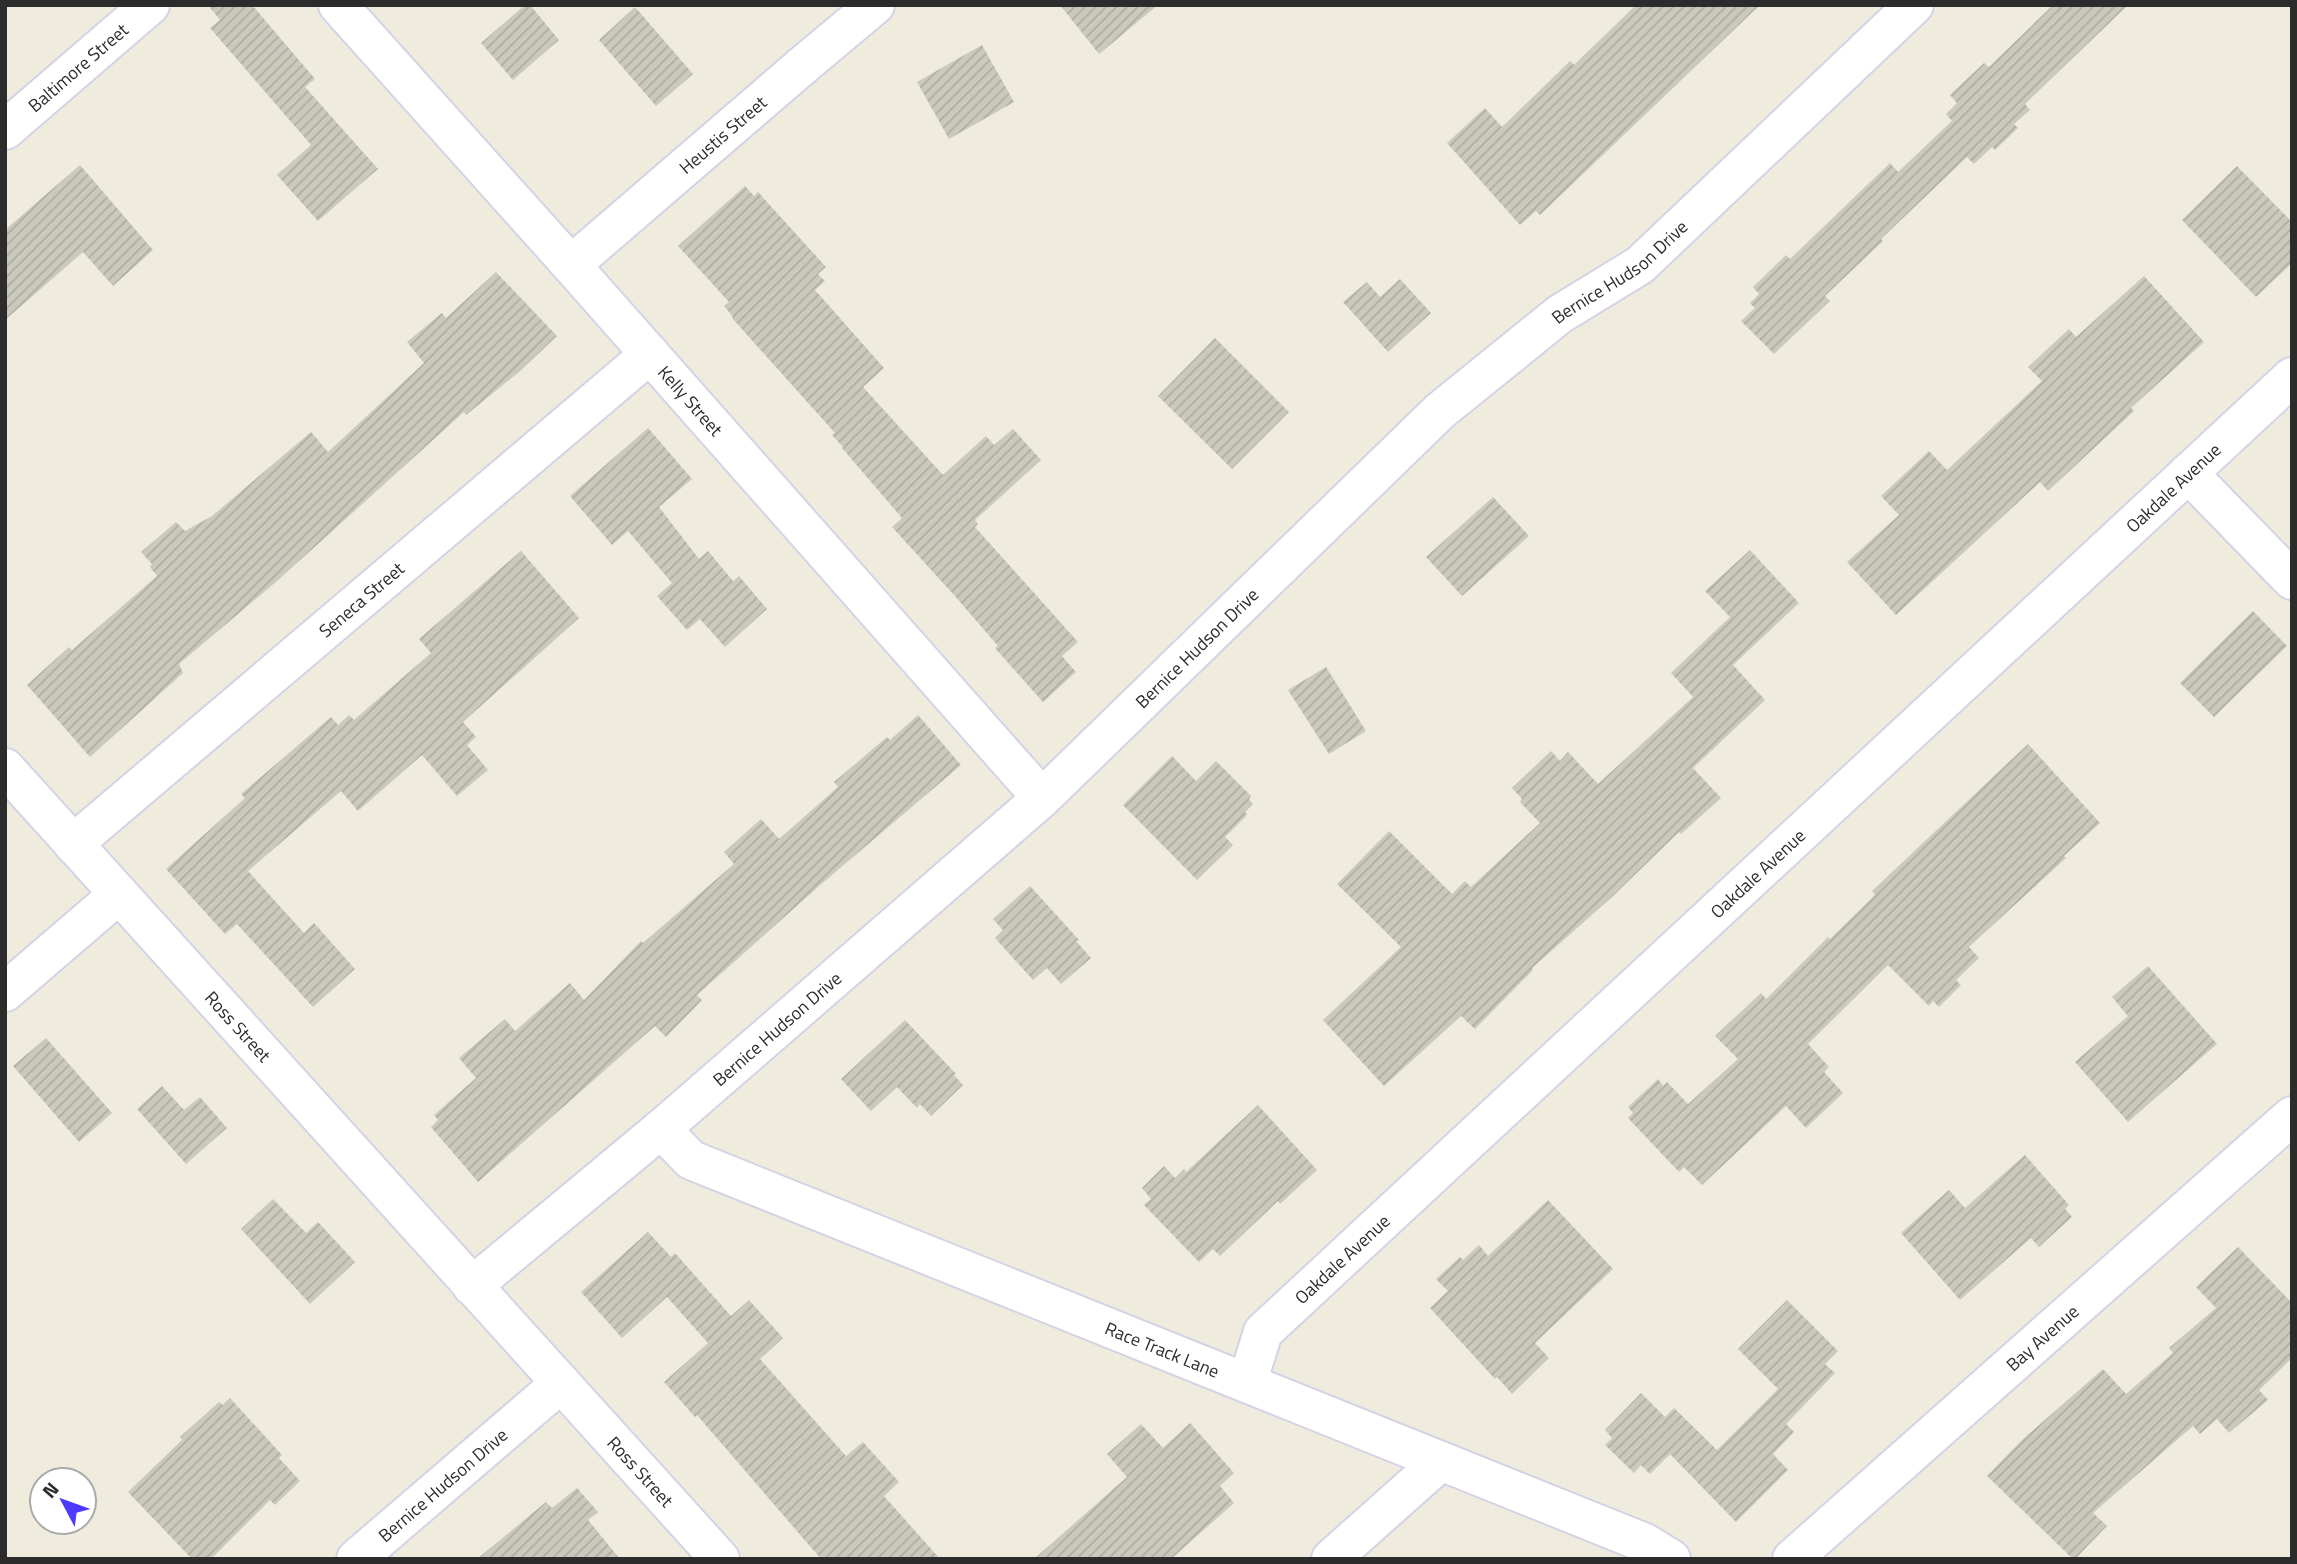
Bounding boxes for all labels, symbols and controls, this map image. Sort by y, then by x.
street label: Baltimore Street [22,16,134,118]
street label: Heustis Street [673,88,773,180]
street label: Bernice Hudson Drive [1545,213,1693,330]
street label: Kelly Street [652,359,730,442]
street label: Oakdale Avenue [2119,436,2227,539]
street label: Seneca Street [312,555,410,644]
street label: Bernice Hudson Drive [1129,581,1264,714]
street label: Oakdale Avenue [1704,822,1811,924]
street label: Bernice Hudson Drive [706,965,847,1092]
street label: Ross Street [199,985,278,1068]
street label: Oakdale Avenue [1288,1208,1396,1310]
street label: Bay Avenue [2000,1298,2084,1377]
street label: Race Track Lane [1101,1314,1223,1384]
street label: Bernice Hudson Drive [372,1421,513,1548]
street label: Ross Street [601,1430,681,1513]
north arrow [28,1466,98,1536]
text: N [35,1475,65,1504]

